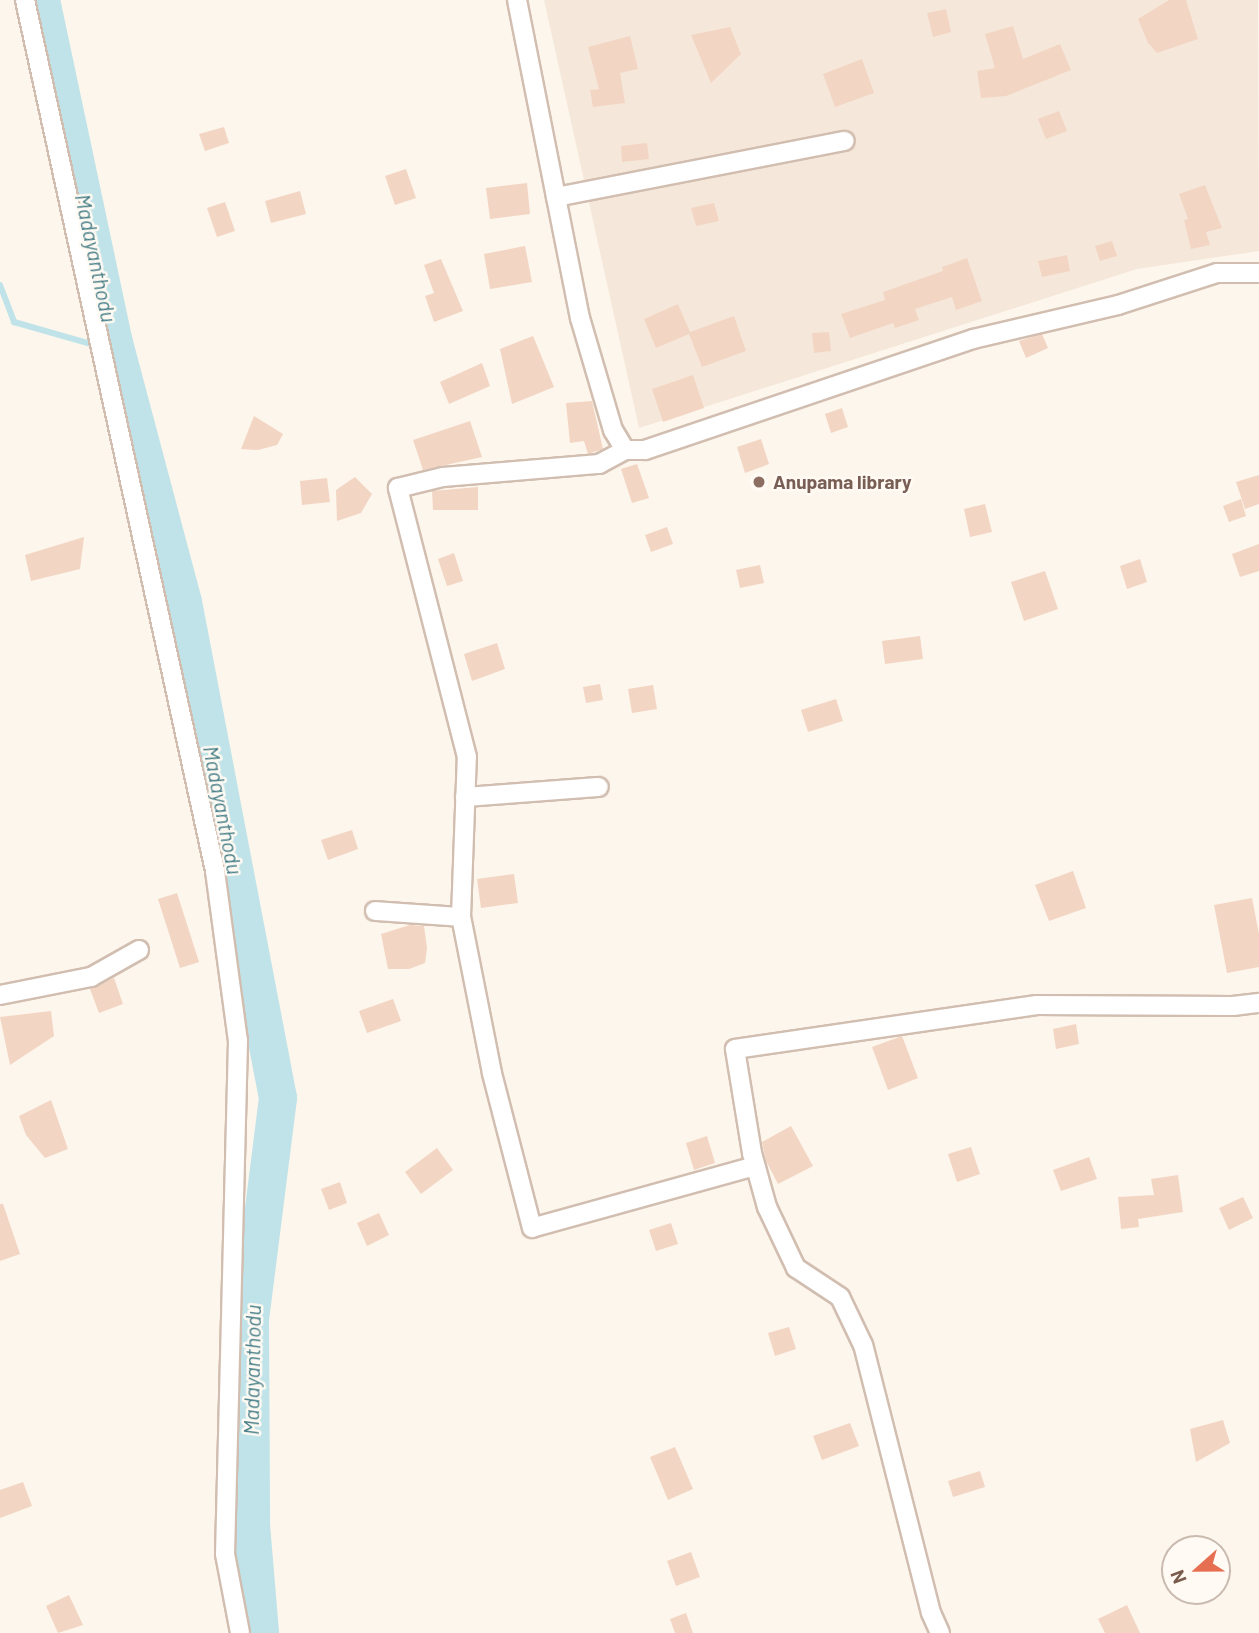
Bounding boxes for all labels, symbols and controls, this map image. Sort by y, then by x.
water label: Madayanthodu [70,192,122,324]
place label: Anupama library [773,471,912,493]
marker: Anupama library [751,474,767,490]
water label: Madayanthodu [198,744,248,876]
water label: Madayanthodu [238,1305,266,1435]
north arrow [1161,1535,1231,1605]
text: N [1165,1567,1191,1587]

